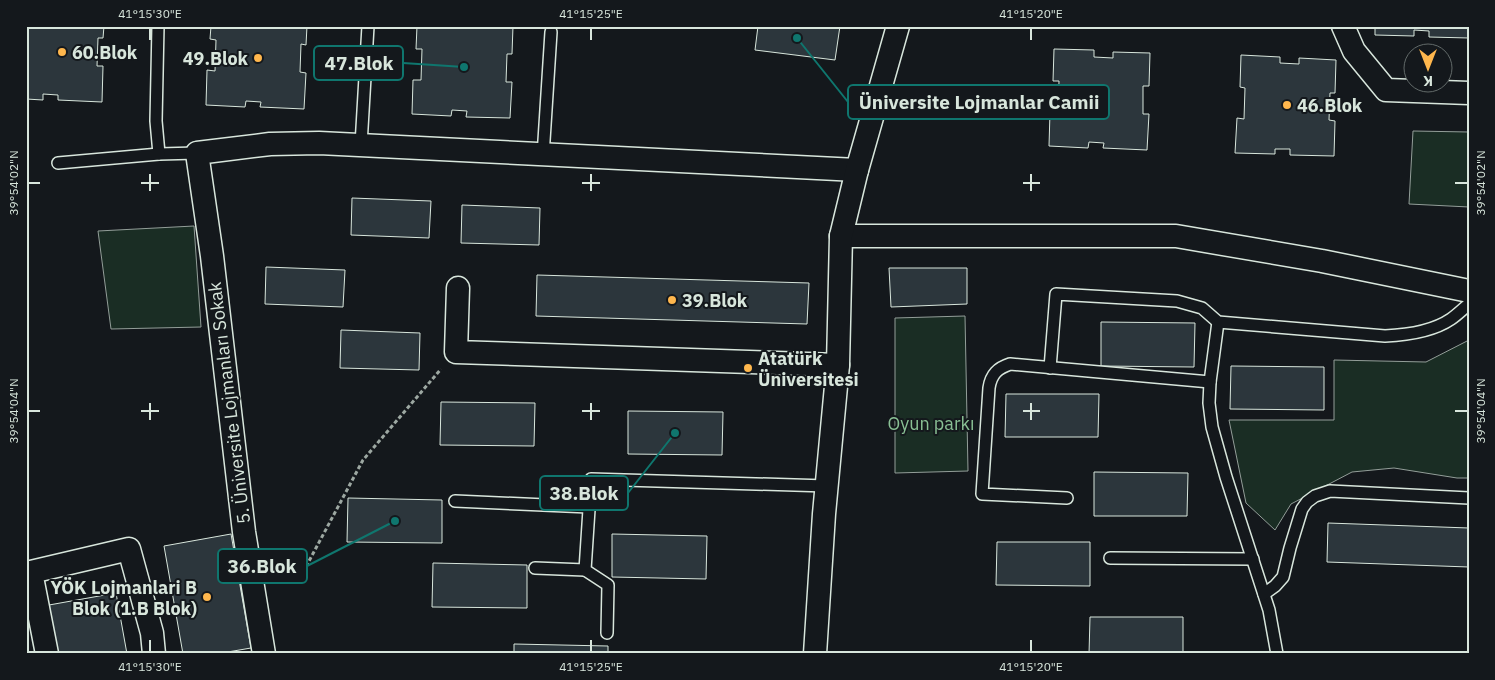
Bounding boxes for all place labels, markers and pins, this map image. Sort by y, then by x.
place label: 60.Blok [72,41,138,64]
marker: 60.Blok [56,46,68,58]
callout: 47.Blok [314,46,403,80]
place label: 49.Blok [183,47,249,70]
marker: 49.Blok [252,52,264,64]
callout: Üniversite Lojmanlar Camii [848,85,1109,119]
place label: 46.Blok [1297,94,1363,117]
marker: 46.Blok [1281,99,1293,111]
place label: 39.Blok [682,289,748,312]
marker: 39.Blok [666,294,678,306]
place label: Atatürk Üniversitesi [758,347,859,391]
marker: Atatürk Üniversitesi [742,362,754,374]
callout: 38.Blok [540,476,628,510]
callout: 36.Blok [218,549,307,583]
place label: YÖK Lojmanlari B Blok (1.B Blok) [50,576,197,620]
marker: YÖK Lojmanlari B Blok (1.B Blok) [201,591,213,603]

